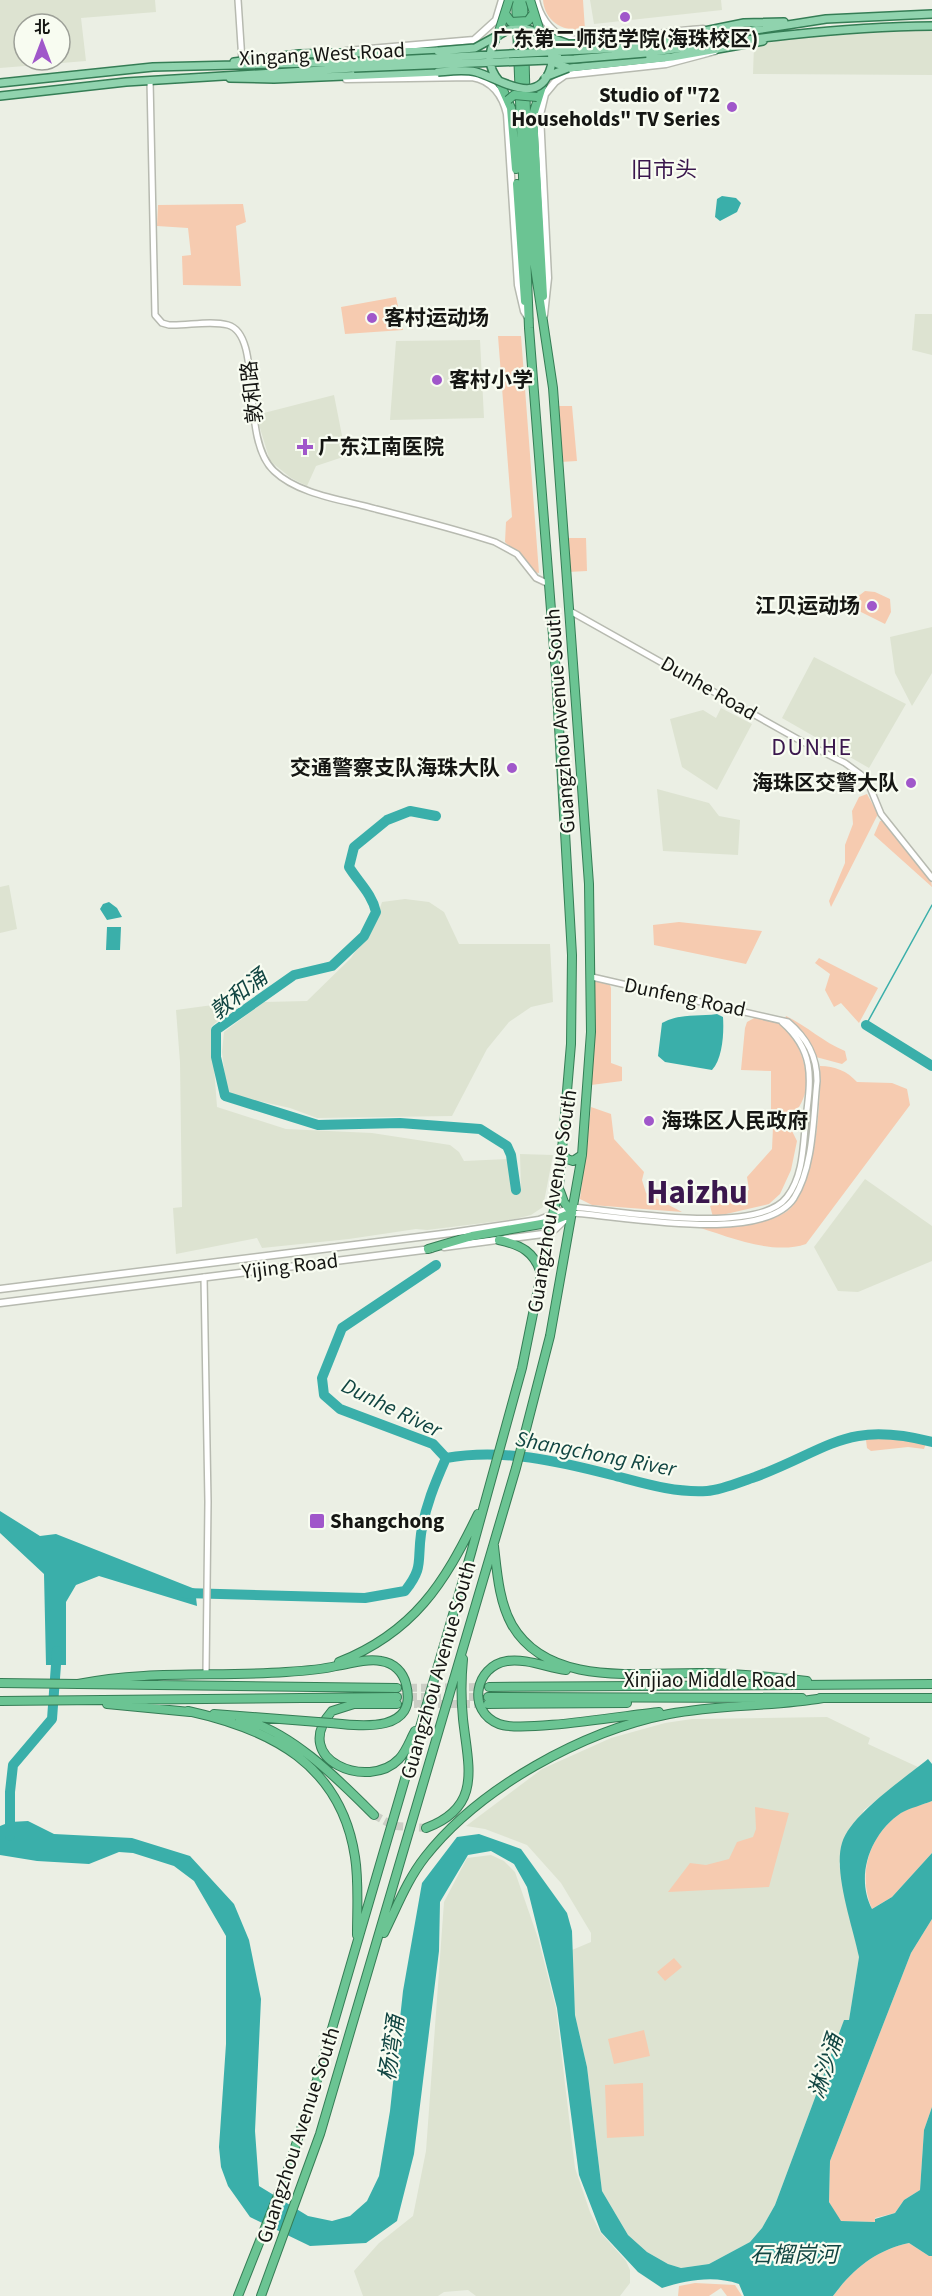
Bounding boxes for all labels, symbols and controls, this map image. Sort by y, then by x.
marker: 广东第二师范学院(海珠校区) [618,10,632,24]
north arrow [12,12,72,72]
text: 北 [34,17,50,39]
place label: 广东第二师范学院(海珠校区) [492,24,758,54]
street label: Xingang West Road [238,35,406,73]
place label: Studio of "72 Households" TV Series [511,80,720,134]
marker: Studio of "72 Households" TV Series [725,100,739,114]
district label: 旧市头 [631,154,697,186]
place label: 客村运动场 [384,303,489,333]
marker: 客村运动场 [365,311,379,325]
street label: 敦和路 [234,359,270,425]
place label: 客村小学 [449,365,533,395]
marker: 客村小学 [430,373,444,387]
place label: 广东江南医院 [318,432,444,462]
marker: 广东江南医院 [296,438,314,456]
place label: 江贝运动场 [755,591,860,621]
marker: 江贝运动场 [865,599,879,613]
street label: Guangzhou Avenue South [537,607,583,835]
street label: Dunhe Road [655,648,763,728]
district label: DUNHE [771,730,853,765]
place label: 交通警察支队海珠大队 [290,753,500,783]
marker: 交通警察支队海珠大队 [505,761,519,775]
place label: 海珠区交警大队 [752,768,899,798]
marker: 海珠区交警大队 [904,776,918,790]
water label: 敦和涌 [203,960,277,1028]
street label: Dunfeng Road [621,969,749,1025]
street label: Guangzhou Avenue South [520,1087,584,1315]
place label: 海珠区人民政府 [661,1106,808,1136]
marker: 海珠区人民政府 [642,1114,656,1128]
district label: Haizhu [646,1169,748,1216]
street label: Yijing Road [239,1245,340,1287]
water label: Dunhe River [336,1370,448,1447]
water label: Shangchong River [513,1423,680,1486]
place label: Shangchong [330,1506,444,1536]
marker: Shangchong [308,1512,326,1530]
street label: Guangzhou Avenue South [392,1557,484,1783]
street label: Xinjiao Middle Road [624,1665,796,1695]
water label: 杨湾涌 [372,2010,413,2083]
street label: Guangzhou Avenue South [249,2023,347,2247]
water label: 淋沙涌 [801,2027,852,2103]
water label: 石榴岗河 [750,2239,842,2271]

